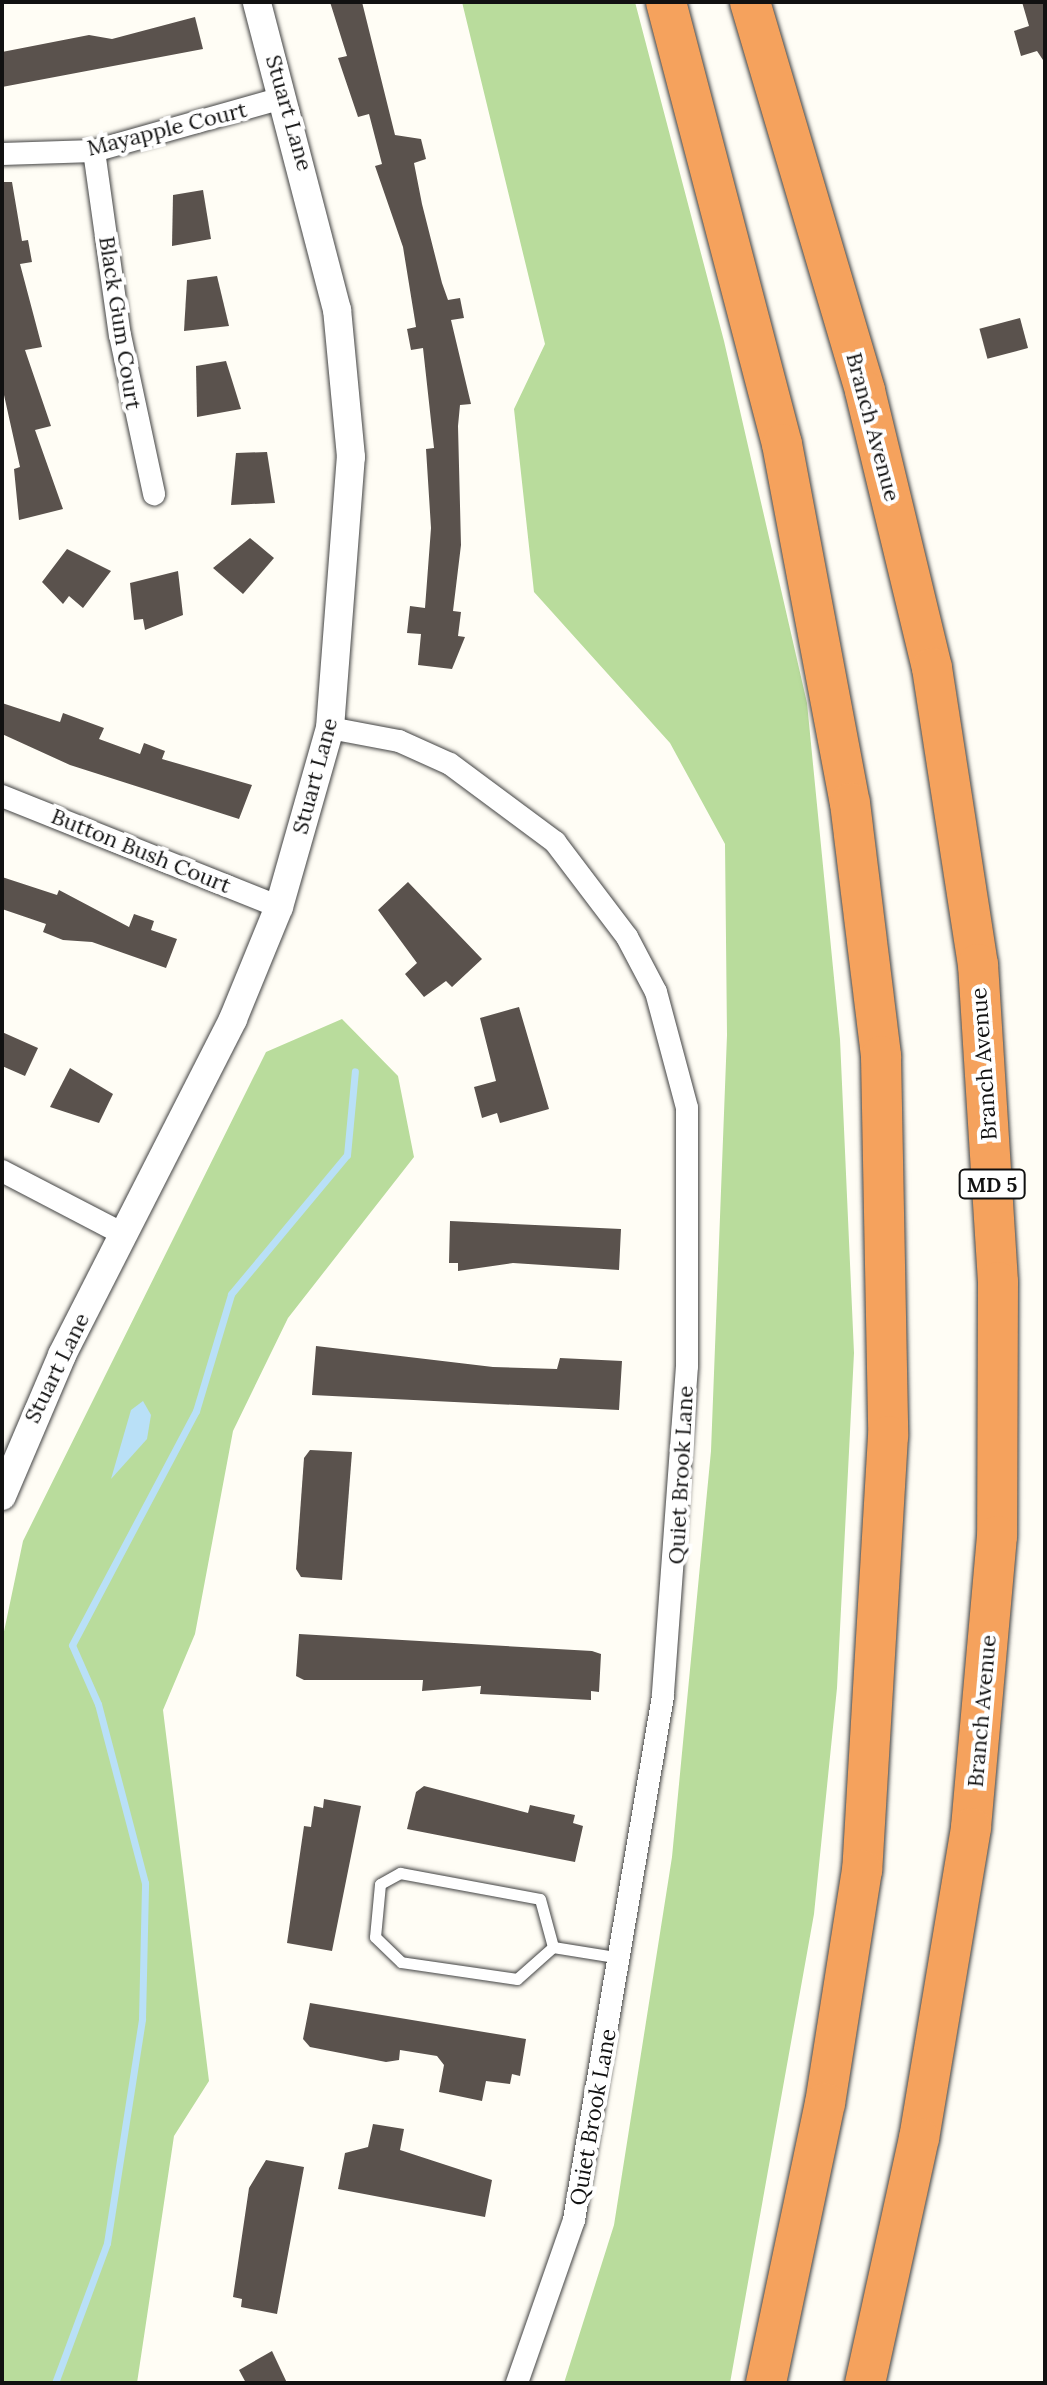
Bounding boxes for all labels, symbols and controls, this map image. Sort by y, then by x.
street label: Stuart Lane [260,52,318,174]
street label: Mayapple Court [84,96,250,162]
street label: Black Gum Court [93,234,147,412]
street label: Branch Avenue [840,350,906,504]
street label: Stuart Lane [287,715,343,837]
street label: Button Bush Court [47,803,235,899]
street label: Branch Avenue [965,987,1003,1141]
road number: MD 5 [958,1168,1026,1200]
street label: Stuart Lane [19,1309,95,1427]
street label: Quiet Brook Lane [663,1385,699,1565]
street label: Branch Avenue [962,1634,1002,1788]
street label: Quiet Brook Lane [564,2027,622,2207]

